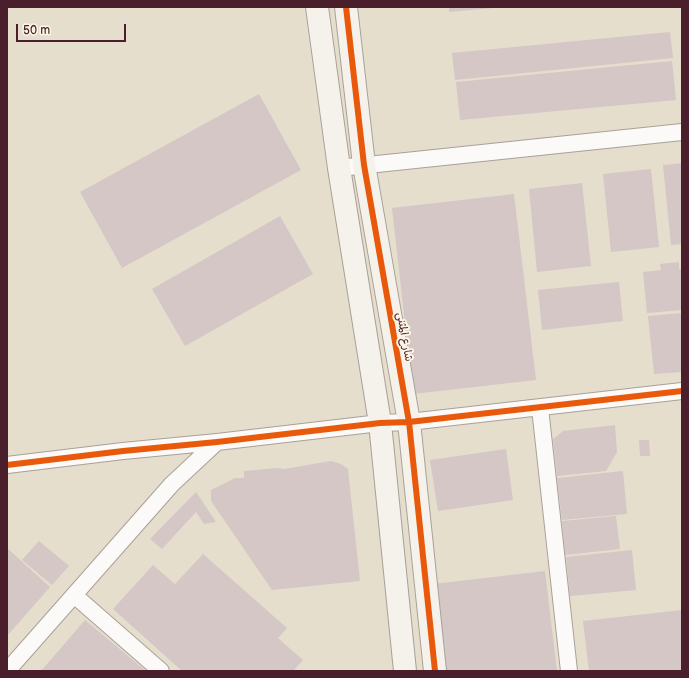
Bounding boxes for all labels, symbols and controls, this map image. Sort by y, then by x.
scale bar [18,16,128,42]
text: 50 m [23,23,50,38]
street label: شارع المثنى [393,311,415,363]

